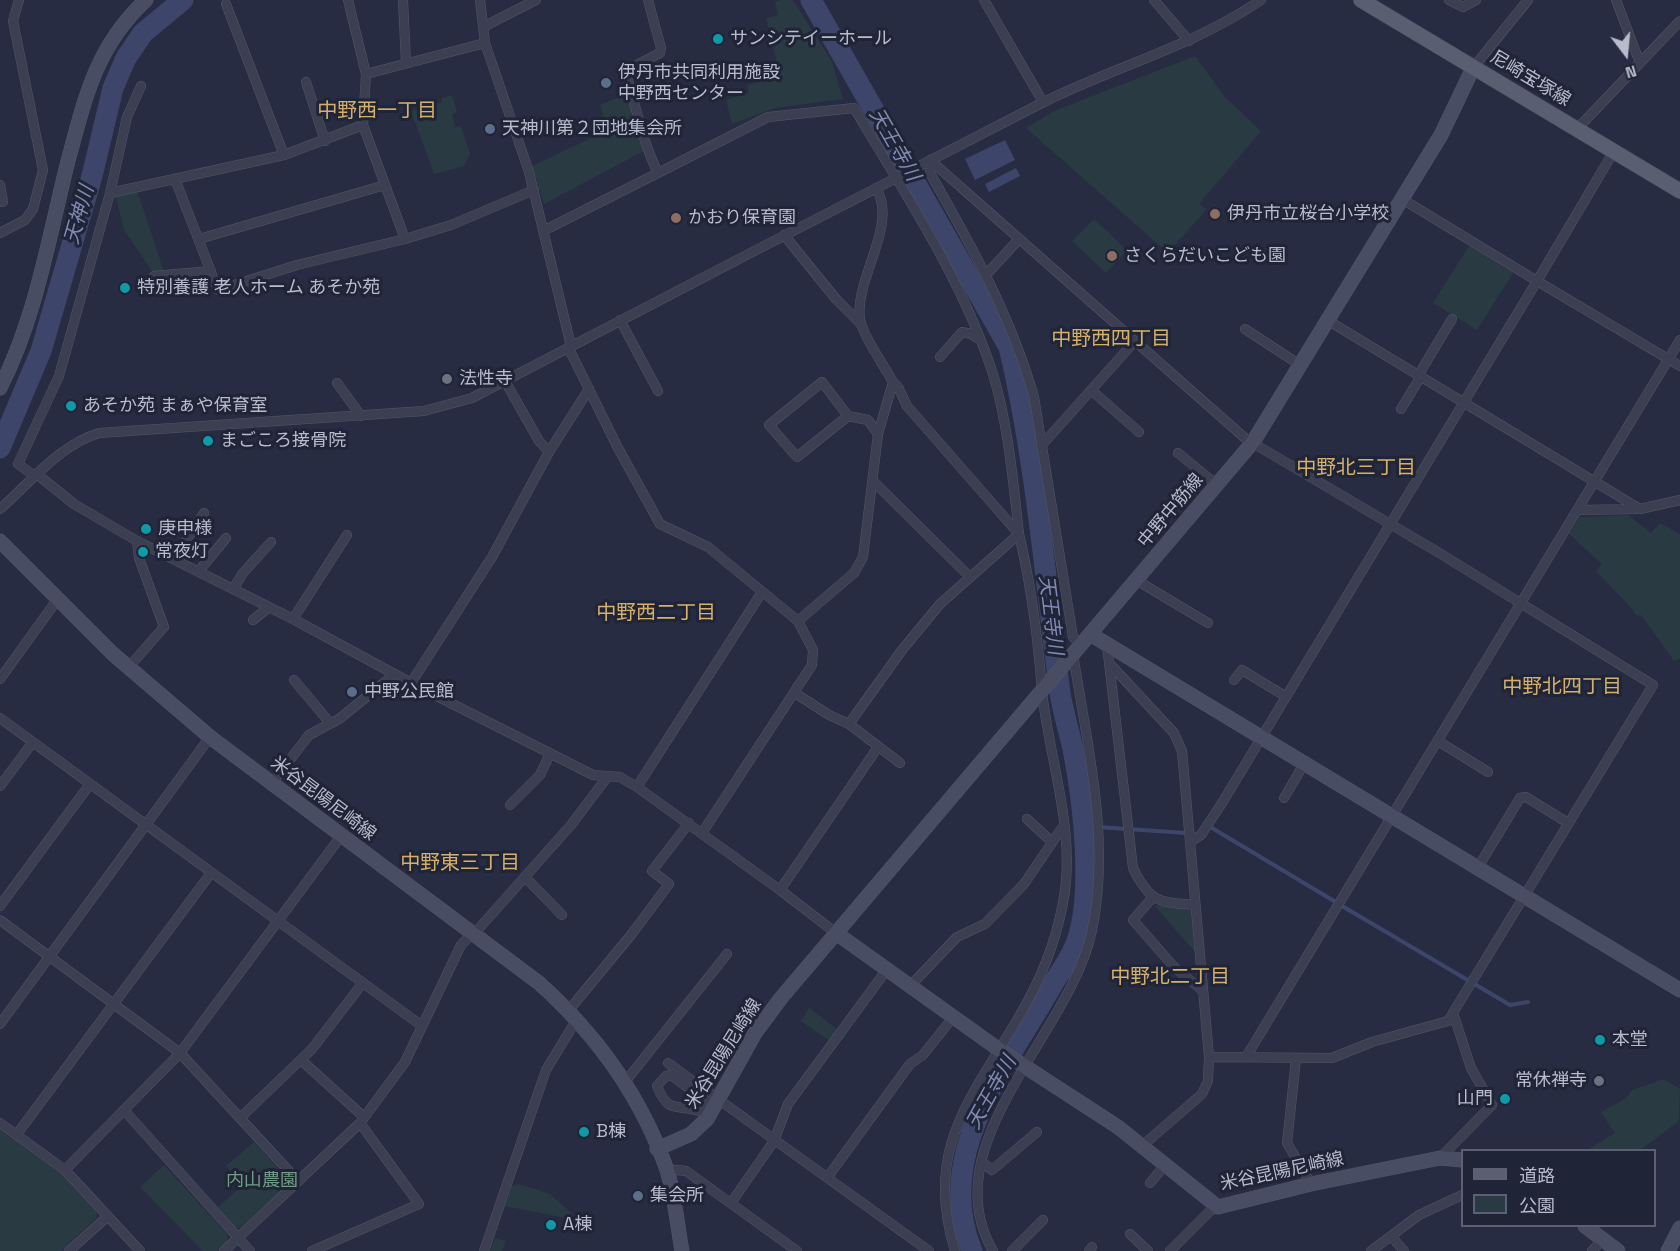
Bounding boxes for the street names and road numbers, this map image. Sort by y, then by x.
street label: 尼崎宝塚線 [1486,47,1574,111]
street label: 中野中筋線 [1134,470,1208,552]
street label: 米谷昆陽尼崎線 [266,752,380,846]
street label: 米谷昆陽尼崎線 [681,995,767,1113]
street label: 米谷昆陽尼崎線 [1218,1148,1346,1196]

